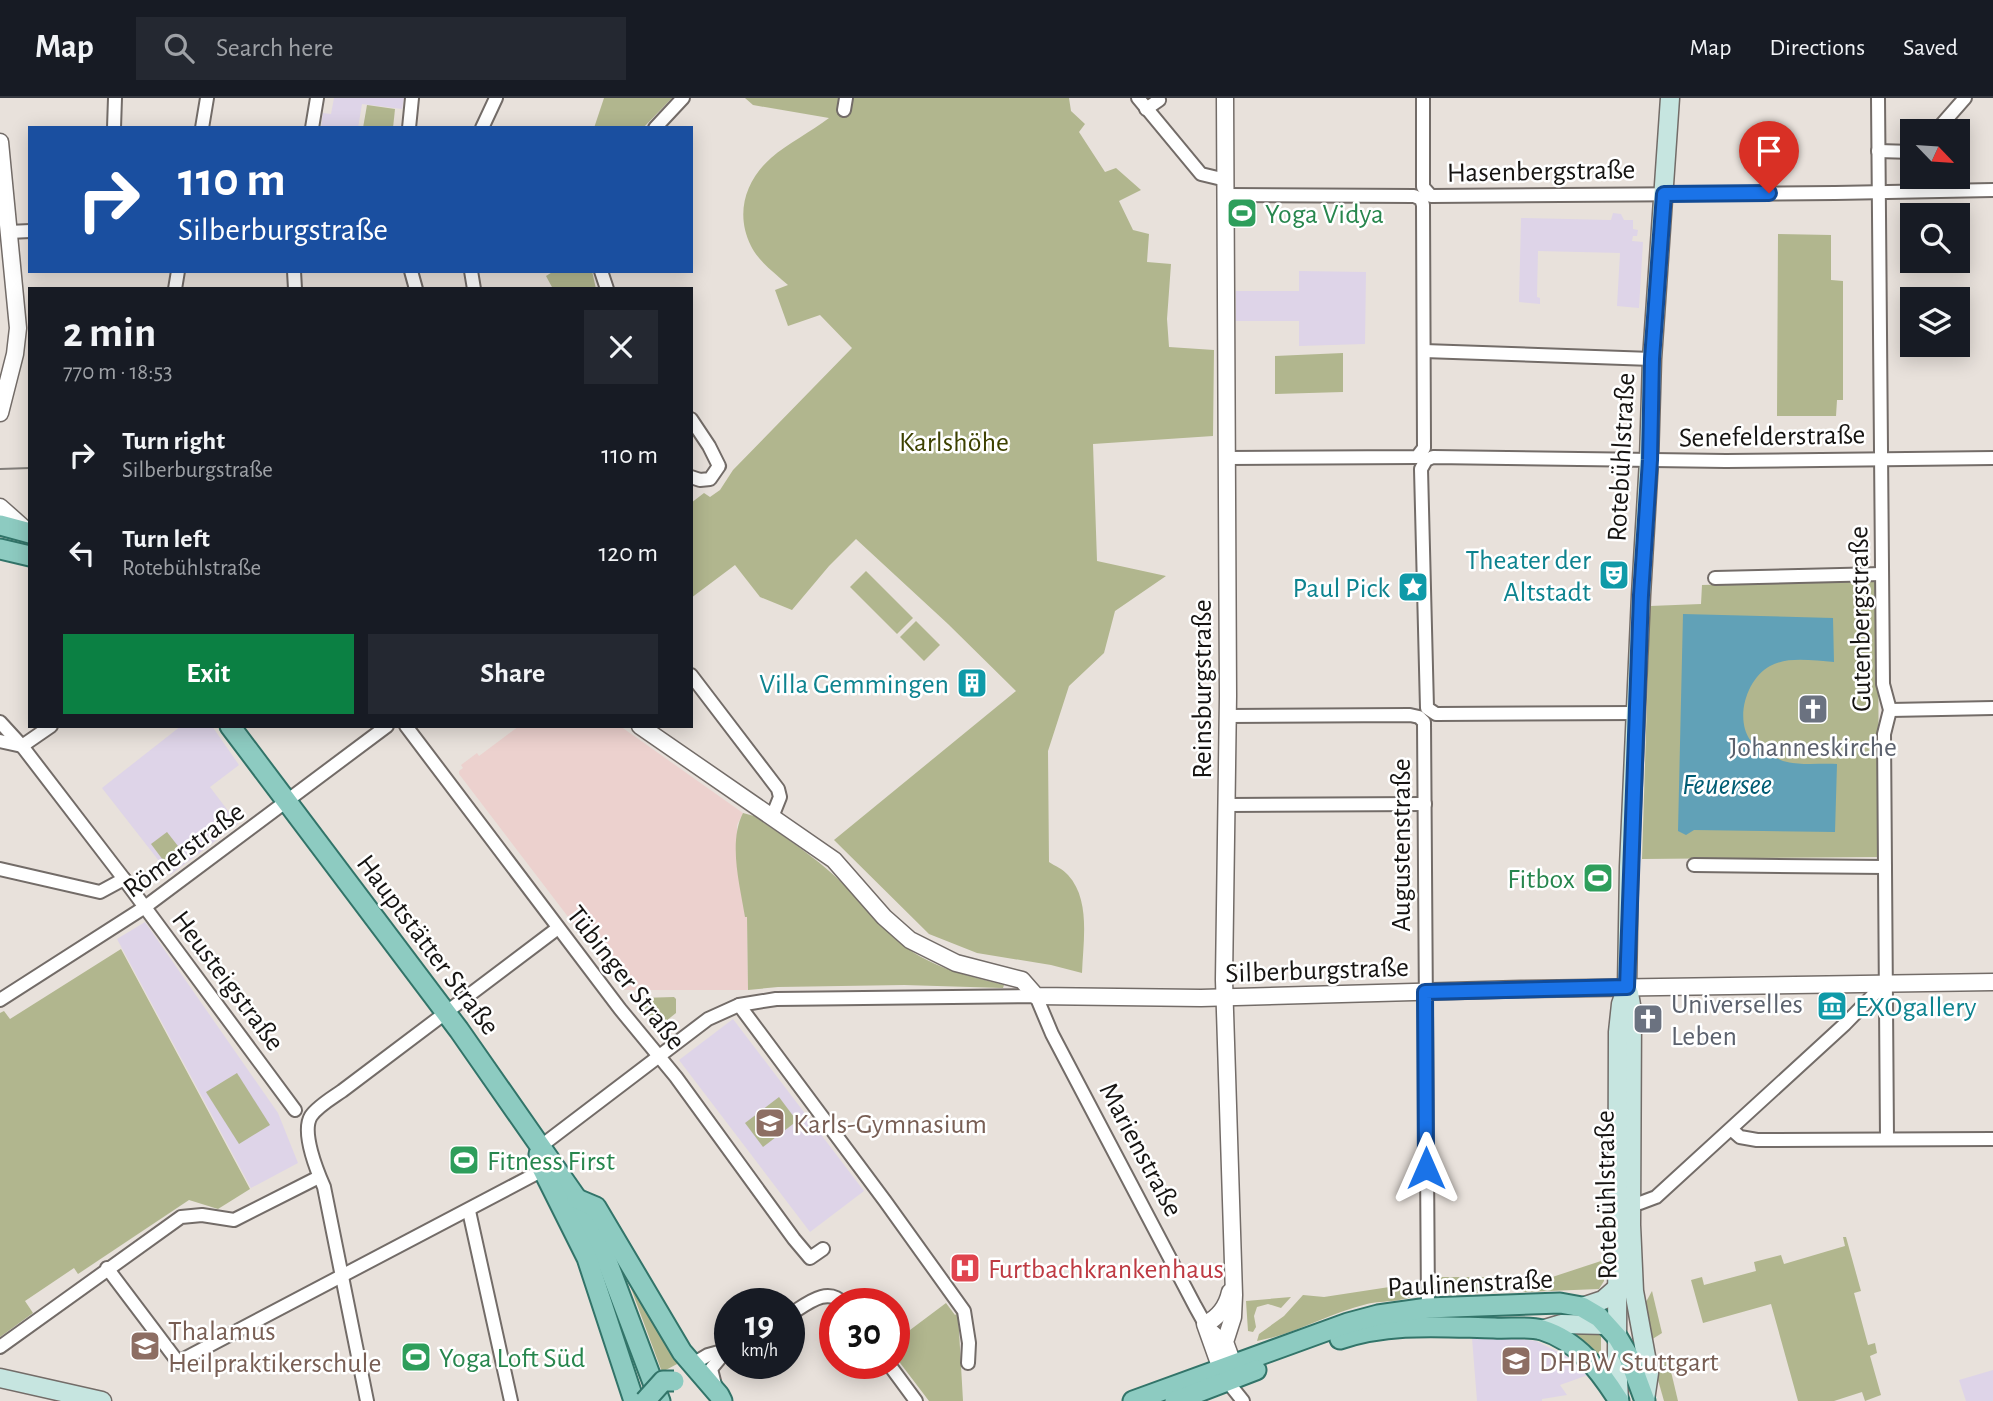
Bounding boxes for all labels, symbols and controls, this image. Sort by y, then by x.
search box [136,17,626,80]
icon: search [160,29,198,67]
text: Map [35,31,94,64]
text: Search here [216,35,334,61]
text: Map [1689,36,1731,60]
text: Directions [1769,36,1865,60]
text: Saved [1903,36,1958,60]
north arrow [1900,119,1970,189]
map controls [1900,119,1970,357]
pin [1739,121,1799,193]
icon: arrive [1750,132,1788,170]
icon: right [63,154,154,245]
text: 110 m [178,156,286,205]
street label: Hasenbergstraße [1446,156,1636,188]
sports icon: Yoga Vidya [1225,196,1259,230]
place label: Yoga Vidya [1265,201,1384,229]
button: search [1900,203,1970,273]
text: Silberburgstraße [178,214,388,246]
button: layers [1900,287,1970,357]
button: close [584,310,658,384]
text: 2 min [63,312,156,354]
text: 770 m · 18:53 [63,361,173,384]
street label: Rotebühlstraße [1604,372,1640,542]
street label: Senefelderstraße [1679,421,1866,453]
text: Turn right [122,428,225,454]
park label: Karlshöhe [899,429,1009,457]
icon: right [63,436,101,474]
text: 110 m [601,442,658,468]
text: Silberburgstraße [122,459,273,482]
text: Turn left [122,526,210,552]
street label: Gutenbergstraße [1845,526,1877,712]
icon: left [63,534,101,572]
text: 120 m [598,540,658,566]
place label: Theater der Altstadt [1466,547,1591,607]
text: Rotebühlstraße [122,557,261,580]
theatre icon: Theater der Altstadt [1597,558,1631,592]
place icon: Paul Pick [1396,570,1430,604]
place label: Paul Pick [1293,575,1390,603]
street label: Reinsburgstraße [1189,599,1217,779]
button: Exit [63,634,354,714]
button: Share [368,634,658,714]
building icon: Villa Gemmingen [955,666,989,700]
place label: Villa Gemmingen [759,671,949,699]
church icon: Johanneskirche [1796,692,1830,726]
place label: Johanneskirche [1729,734,1897,762]
street label: Augustenstraße [1388,758,1416,932]
water label: Feuersee [1682,770,1772,800]
street label: Römerstraße [119,798,250,904]
street label: Hauptstätter Straße [351,850,504,1040]
sports icon: Fitbox [1581,861,1615,895]
place label: Fitbox [1507,866,1575,894]
street label: Tübinger Straße [561,901,690,1055]
street label: Heusteigstraße [166,906,289,1056]
street label: Silberburgstraße [1225,954,1409,988]
museum icon: EXOgallery [1815,989,1849,1023]
place label: Universelles Leben [1671,991,1803,1051]
place label: EXOgallery [1855,994,1977,1022]
church icon: Universelles Leben [1631,1002,1665,1036]
street label: Marienstraße [1093,1078,1187,1221]
school or university icon: Karls-Gymnasium [753,1106,787,1140]
street label: Rotebühlstraße [1592,1110,1622,1280]
place label: Karls-Gymnasium [793,1111,987,1139]
position arrow [1389,1131,1463,1205]
sports icon: Fitness First [447,1143,481,1177]
place label: Fitness First [487,1148,615,1176]
hospital icon: Furtbachkrankenhaus [948,1251,982,1285]
place label: Furtbachkrankenhaus [988,1256,1224,1284]
street label: Paulinenstraße [1387,1266,1554,1302]
speed limit sign: 30 [819,1288,910,1379]
text: 19 [745,1307,774,1342]
place label: Thalamus Heilpraktikerschule [168,1318,381,1378]
school or university icon: Thalamus Heilpraktikerschule [128,1329,162,1363]
sports icon: Yoga Loft Süd [399,1340,433,1374]
text: km/h [741,1342,778,1360]
school or university icon: DHBW Stuttgart [1499,1344,1533,1378]
place label: Yoga Loft Süd [439,1345,585,1373]
place label: DHBW Stuttgart [1539,1349,1719,1377]

